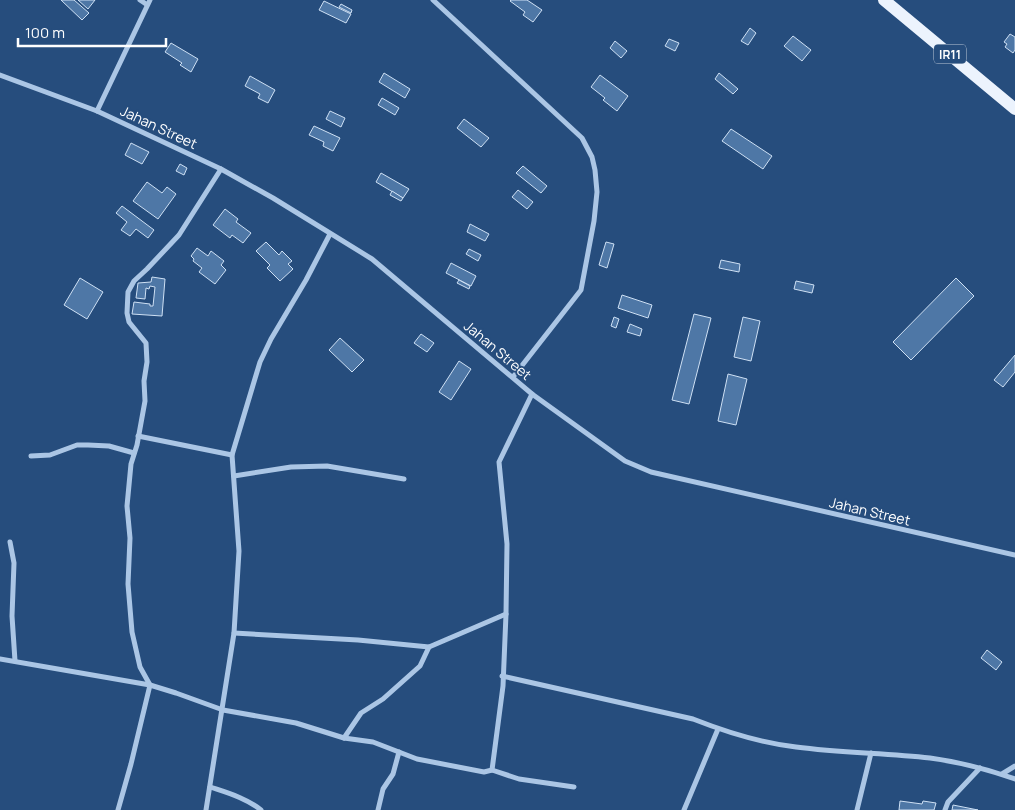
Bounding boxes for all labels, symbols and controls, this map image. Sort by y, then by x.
scale bar [18,15,165,47]
text: 100 m [25,22,65,43]
road number: IR11 [934,44,966,64]
street label: Jahan Street [118,101,201,153]
street label: Jahan Street [460,316,536,384]
street label: Jahan Street [828,492,913,530]

